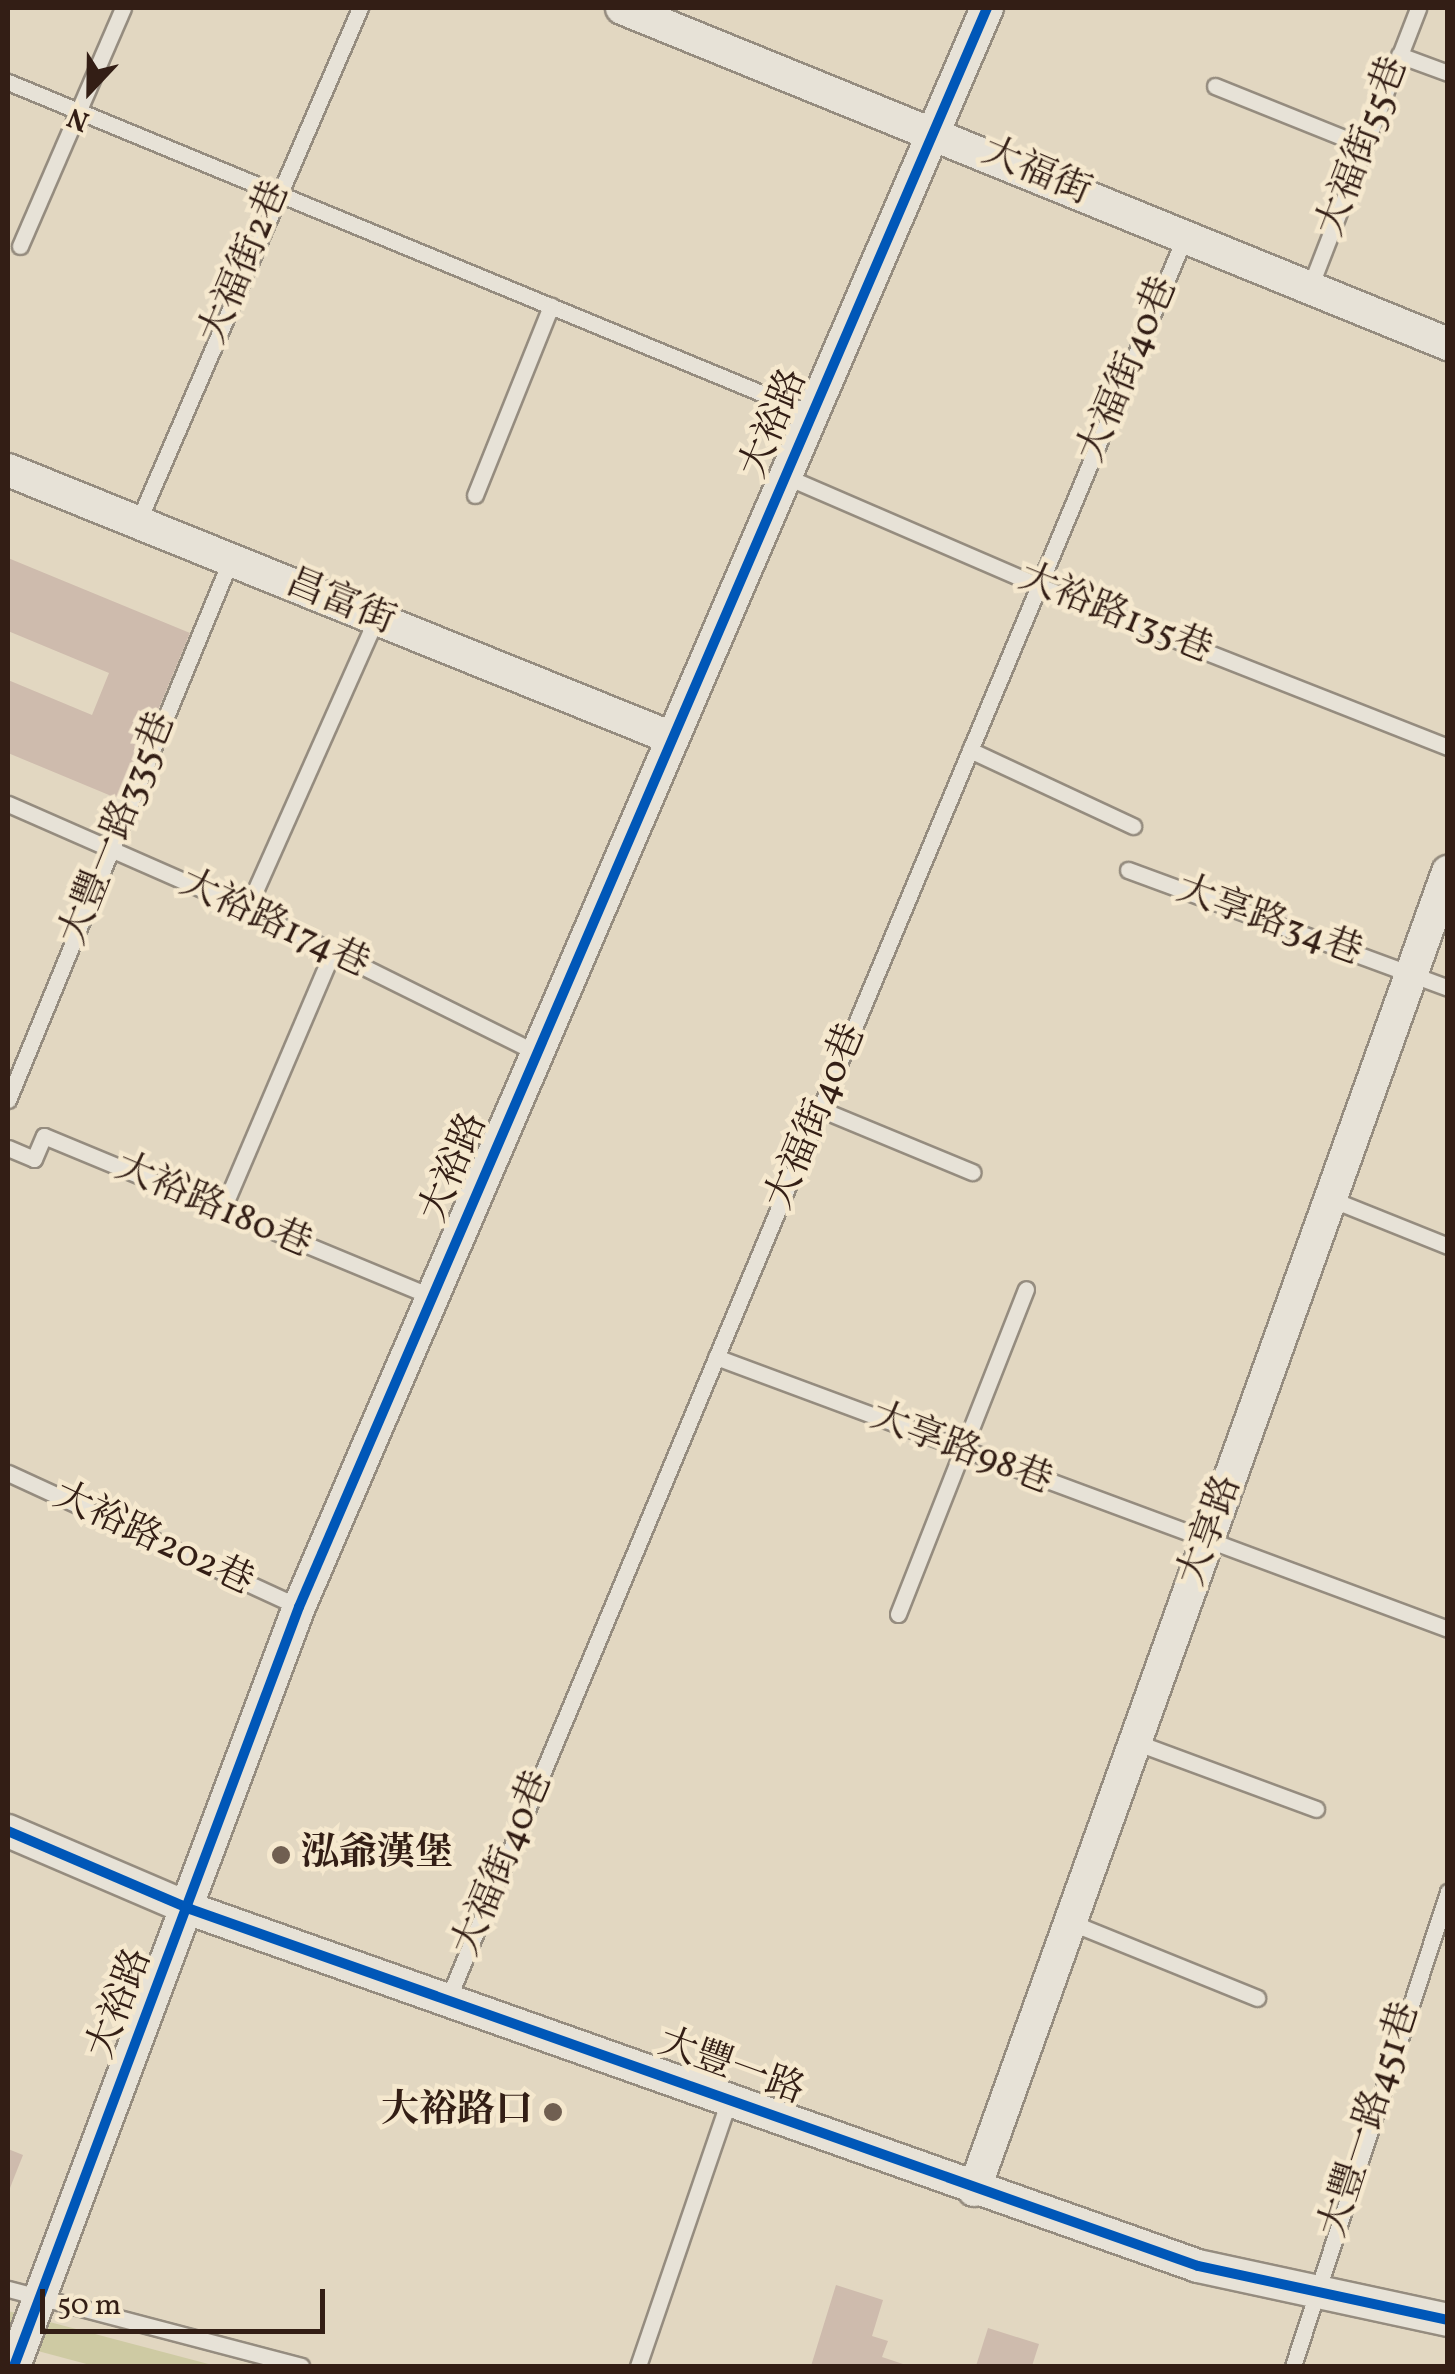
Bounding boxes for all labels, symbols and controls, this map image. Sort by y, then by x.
north arrow [40,40,140,140]
street label: 大福街55巷 [1309,51,1419,243]
text: N [62,96,95,140]
street label: 大福街 [975,130,1097,216]
street label: 大福街2巷 [191,175,301,351]
street label: 大福街40巷 [1070,271,1188,469]
street label: 大裕路 [732,363,818,485]
street label: 大裕路135巷 [1012,556,1218,674]
street label: 昌富街 [279,561,401,645]
street label: 大豐一路335巷 [52,706,186,952]
street label: 大裕路174巷 [172,861,376,989]
street label: 大享路34巷 [1170,867,1368,977]
street label: 大福街40巷 [758,1018,876,1216]
street label: 大裕路 [412,1107,498,1229]
street label: 大裕路180巷 [108,1145,318,1269]
street label: 大享路98巷 [864,1394,1058,1506]
street label: 大享路 [1170,1470,1252,1592]
street label: 大裕路202巷 [46,1474,260,1606]
street label: 大福街40巷 [445,1765,563,1963]
place label: 泓爺漢堡 [301,1832,453,1878]
marker: 泓爺漢堡 [270,1844,292,1866]
street label: 大裕路 [79,1943,163,2065]
street label: 大豐一路451巷 [1312,1997,1430,2243]
street label: 大豐一路 [652,2021,810,2115]
place label: 大裕路口 [381,2089,533,2135]
marker: 大裕路口 [542,2101,564,2123]
scale bar [45,2269,330,2331]
text: 50 m [57,2285,121,2327]

